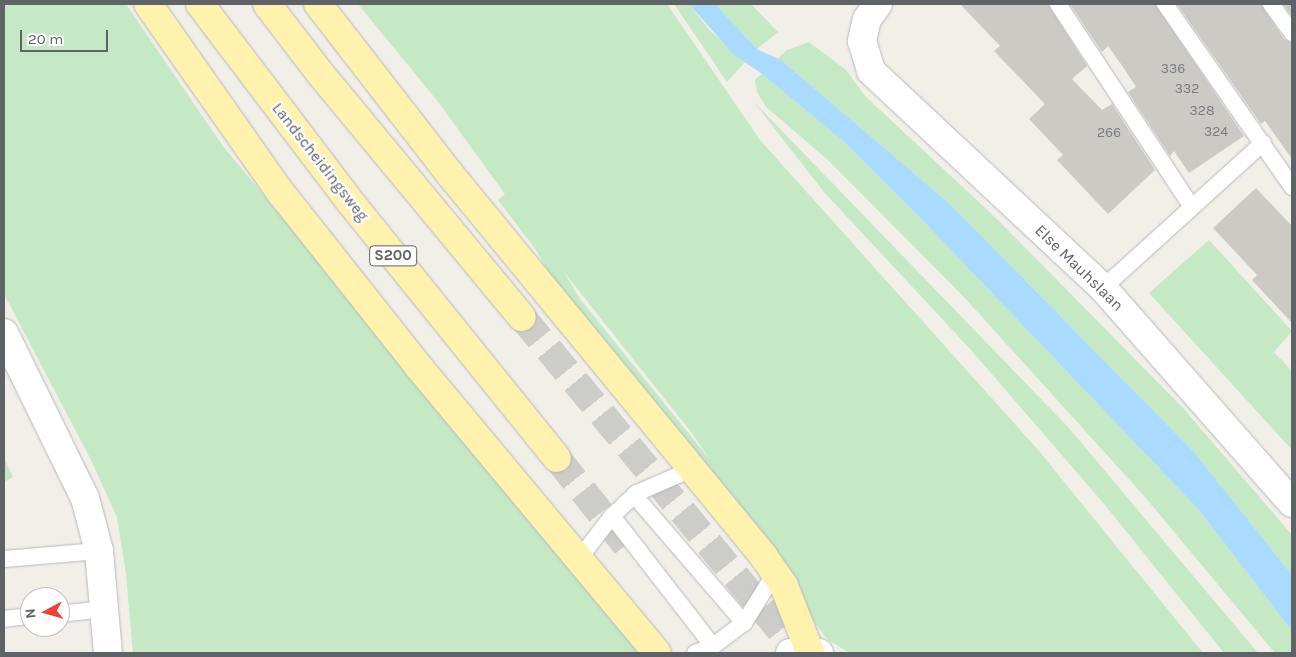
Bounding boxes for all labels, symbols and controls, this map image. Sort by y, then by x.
scale bar [22,20,110,52]
text: 20 m [28,30,63,48]
house number: 336 [1161,61,1185,77]
house number: 332 [1175,81,1199,97]
street label: Landscheidingsweg [268,99,372,225]
house number: 328 [1190,103,1214,119]
house number: 324 [1204,124,1228,140]
house number: 266 [1097,125,1121,141]
street label: Else Mauhslaan [1031,221,1127,315]
road number: S200 [368,244,418,268]
north arrow [20,587,70,637]
text: N [22,608,40,619]

